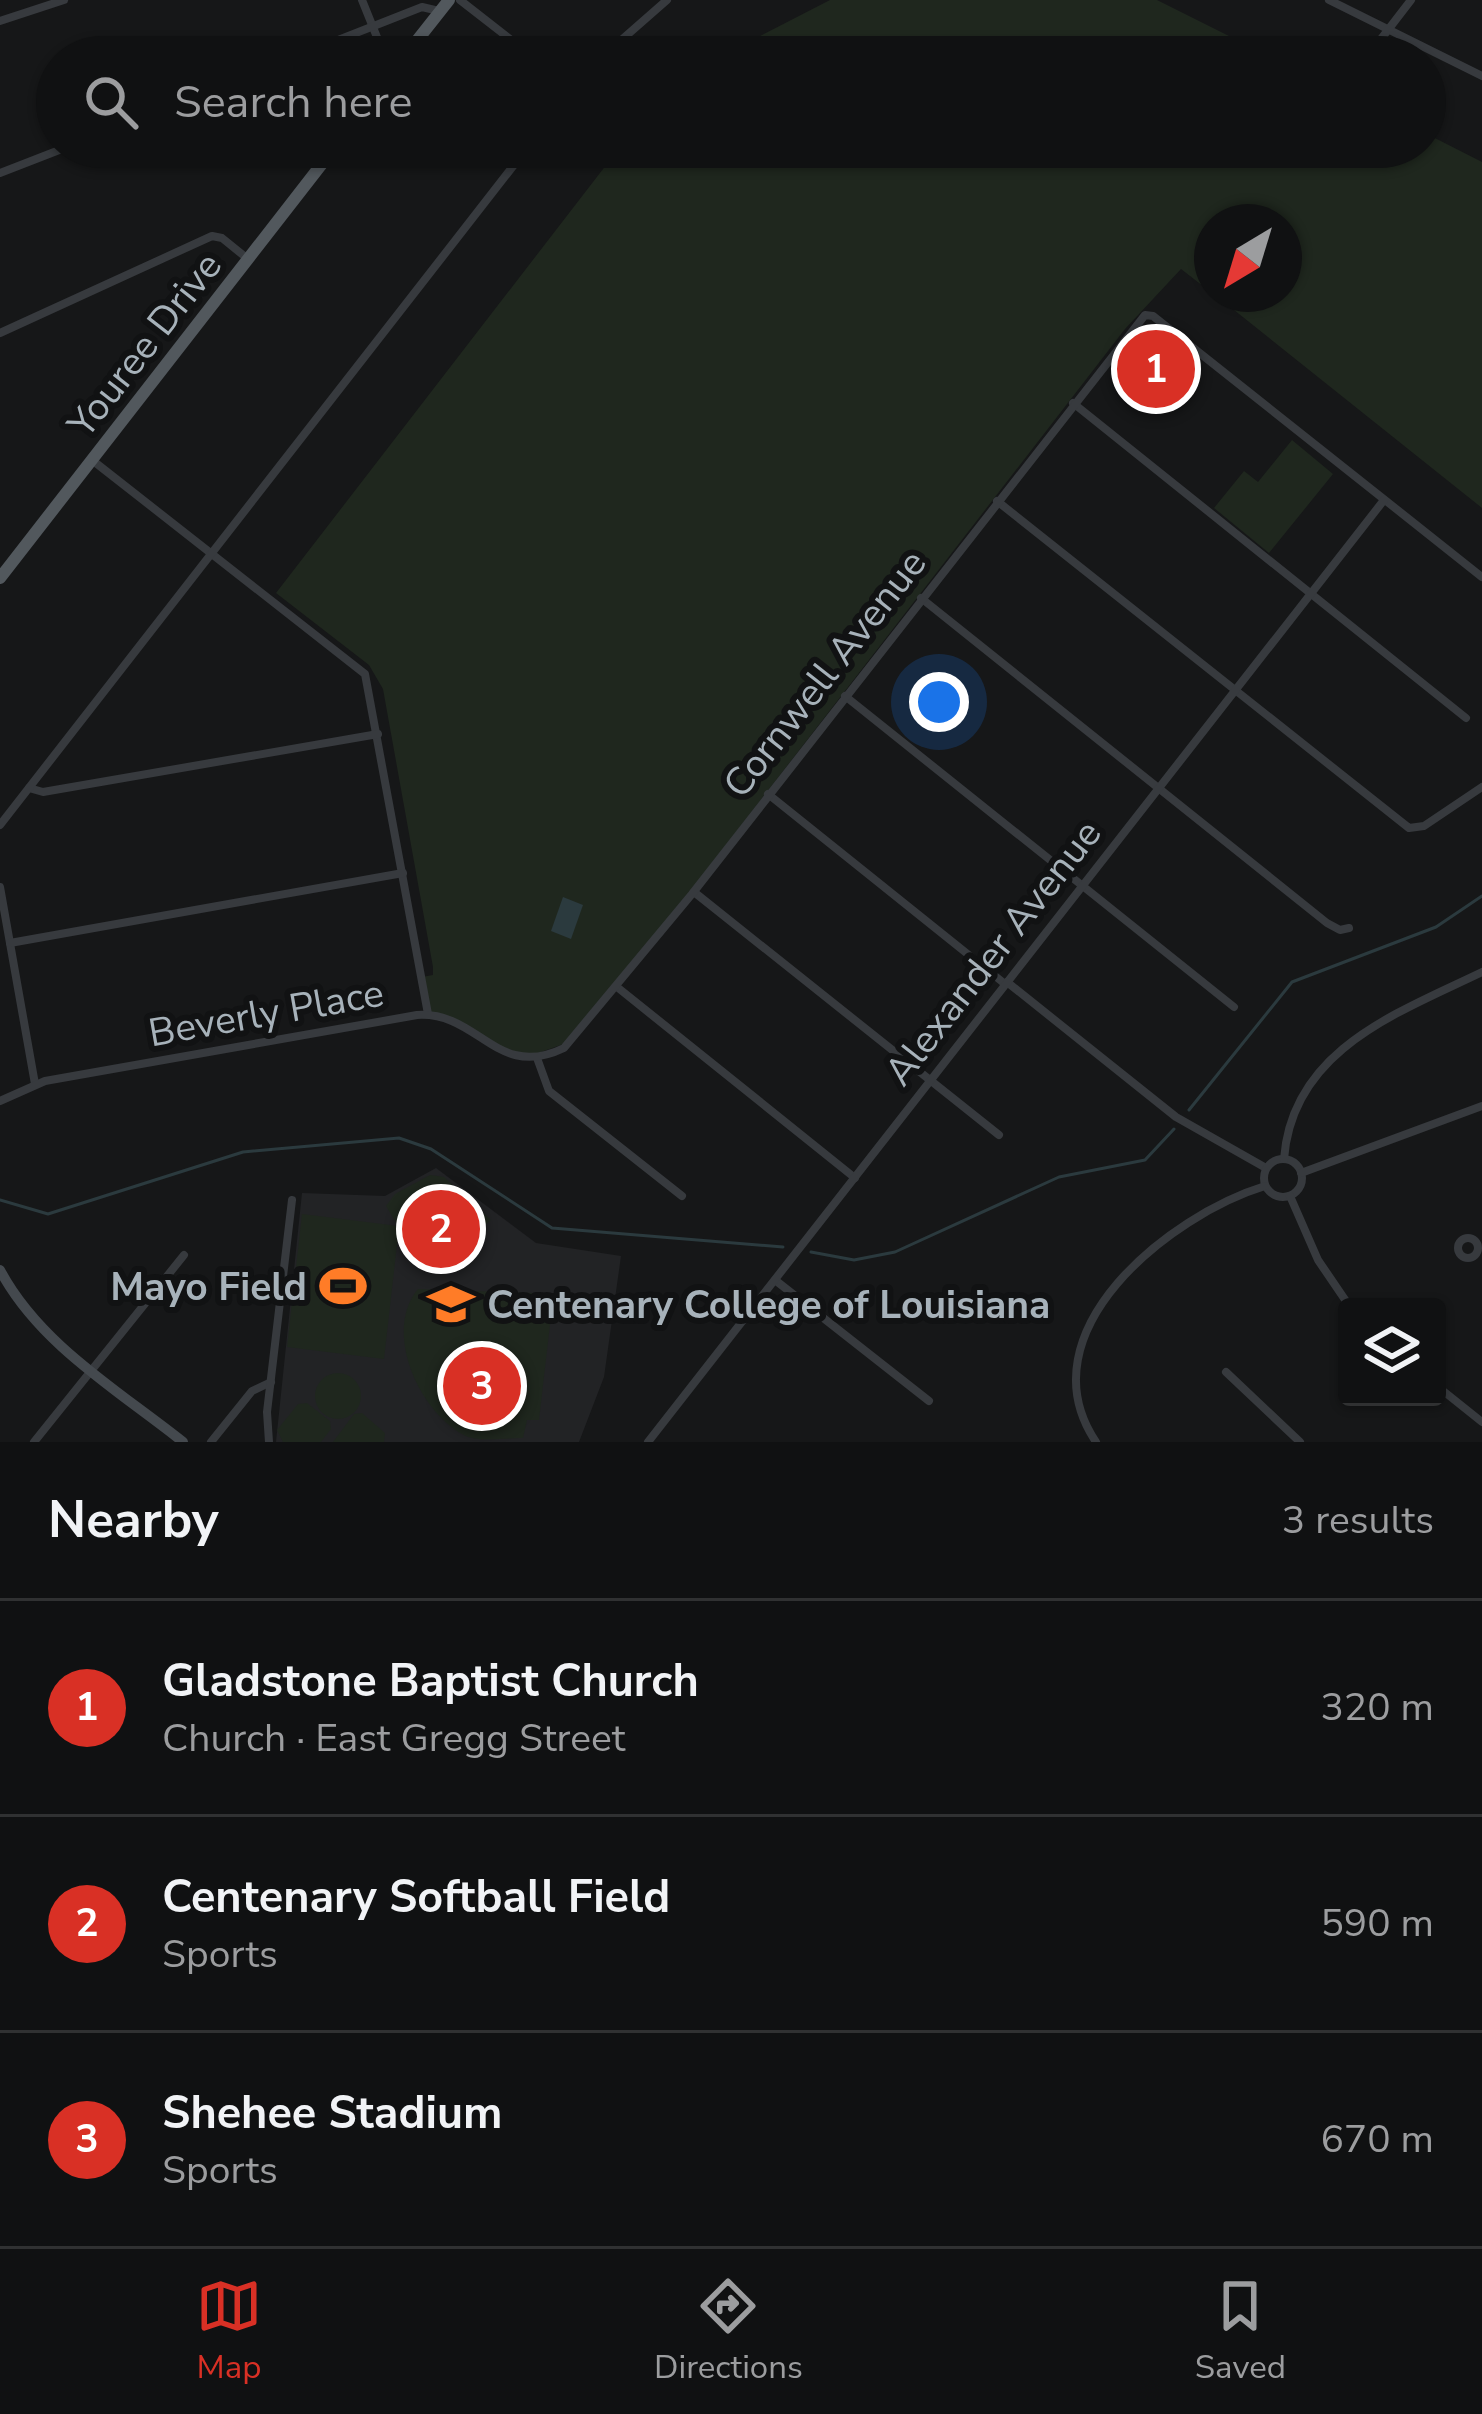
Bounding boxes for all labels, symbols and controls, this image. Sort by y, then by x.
search box [36,36,1446,168]
icon: search [78,69,144,135]
text: Search here [174,72,413,133]
north arrow [1194,204,1302,312]
street label: Youree Drive [56,241,234,449]
pin: 1 [1117,324,1195,414]
street label: Cornwell Avenue [711,539,939,809]
your location [909,672,969,732]
street label: Alexander Avenue [873,809,1114,1097]
street label: Beverly Place [145,967,388,1060]
pin: 2 [402,1184,480,1274]
place label: Mayo Field [110,1261,307,1314]
sports icon: Mayo Field [318,1261,368,1311]
school or university icon: Centenary College of Louisiana [426,1279,476,1329]
place label: Centenary College of Louisiana [487,1279,1050,1332]
map controls [1338,1298,1446,1406]
button: layers [1338,1298,1446,1406]
pin: 3 [443,1341,521,1431]
text: Nearby [48,1485,219,1555]
text: 3 results [1282,1494,1434,1547]
text: Gladstone Baptist Church [162,1651,699,1712]
text: 1 [75,1681,99,1734]
text: 320 m [1320,1681,1434,1734]
text: Church · East Gregg Street [162,1712,625,1765]
text: Centenary Softball Field [162,1867,670,1928]
text: 2 [75,1897,99,1950]
text: 590 m [1320,1897,1434,1950]
text: Sports [162,1928,278,1981]
text: Shehee Stadium [162,2083,502,2144]
text: 3 [75,2113,99,2166]
text: 670 m [1320,2113,1434,2166]
text: Sports [162,2144,278,2197]
tab: Map [196,2273,262,2390]
tab: Directions [654,2273,803,2390]
tab: Saved [1195,2273,1286,2390]

